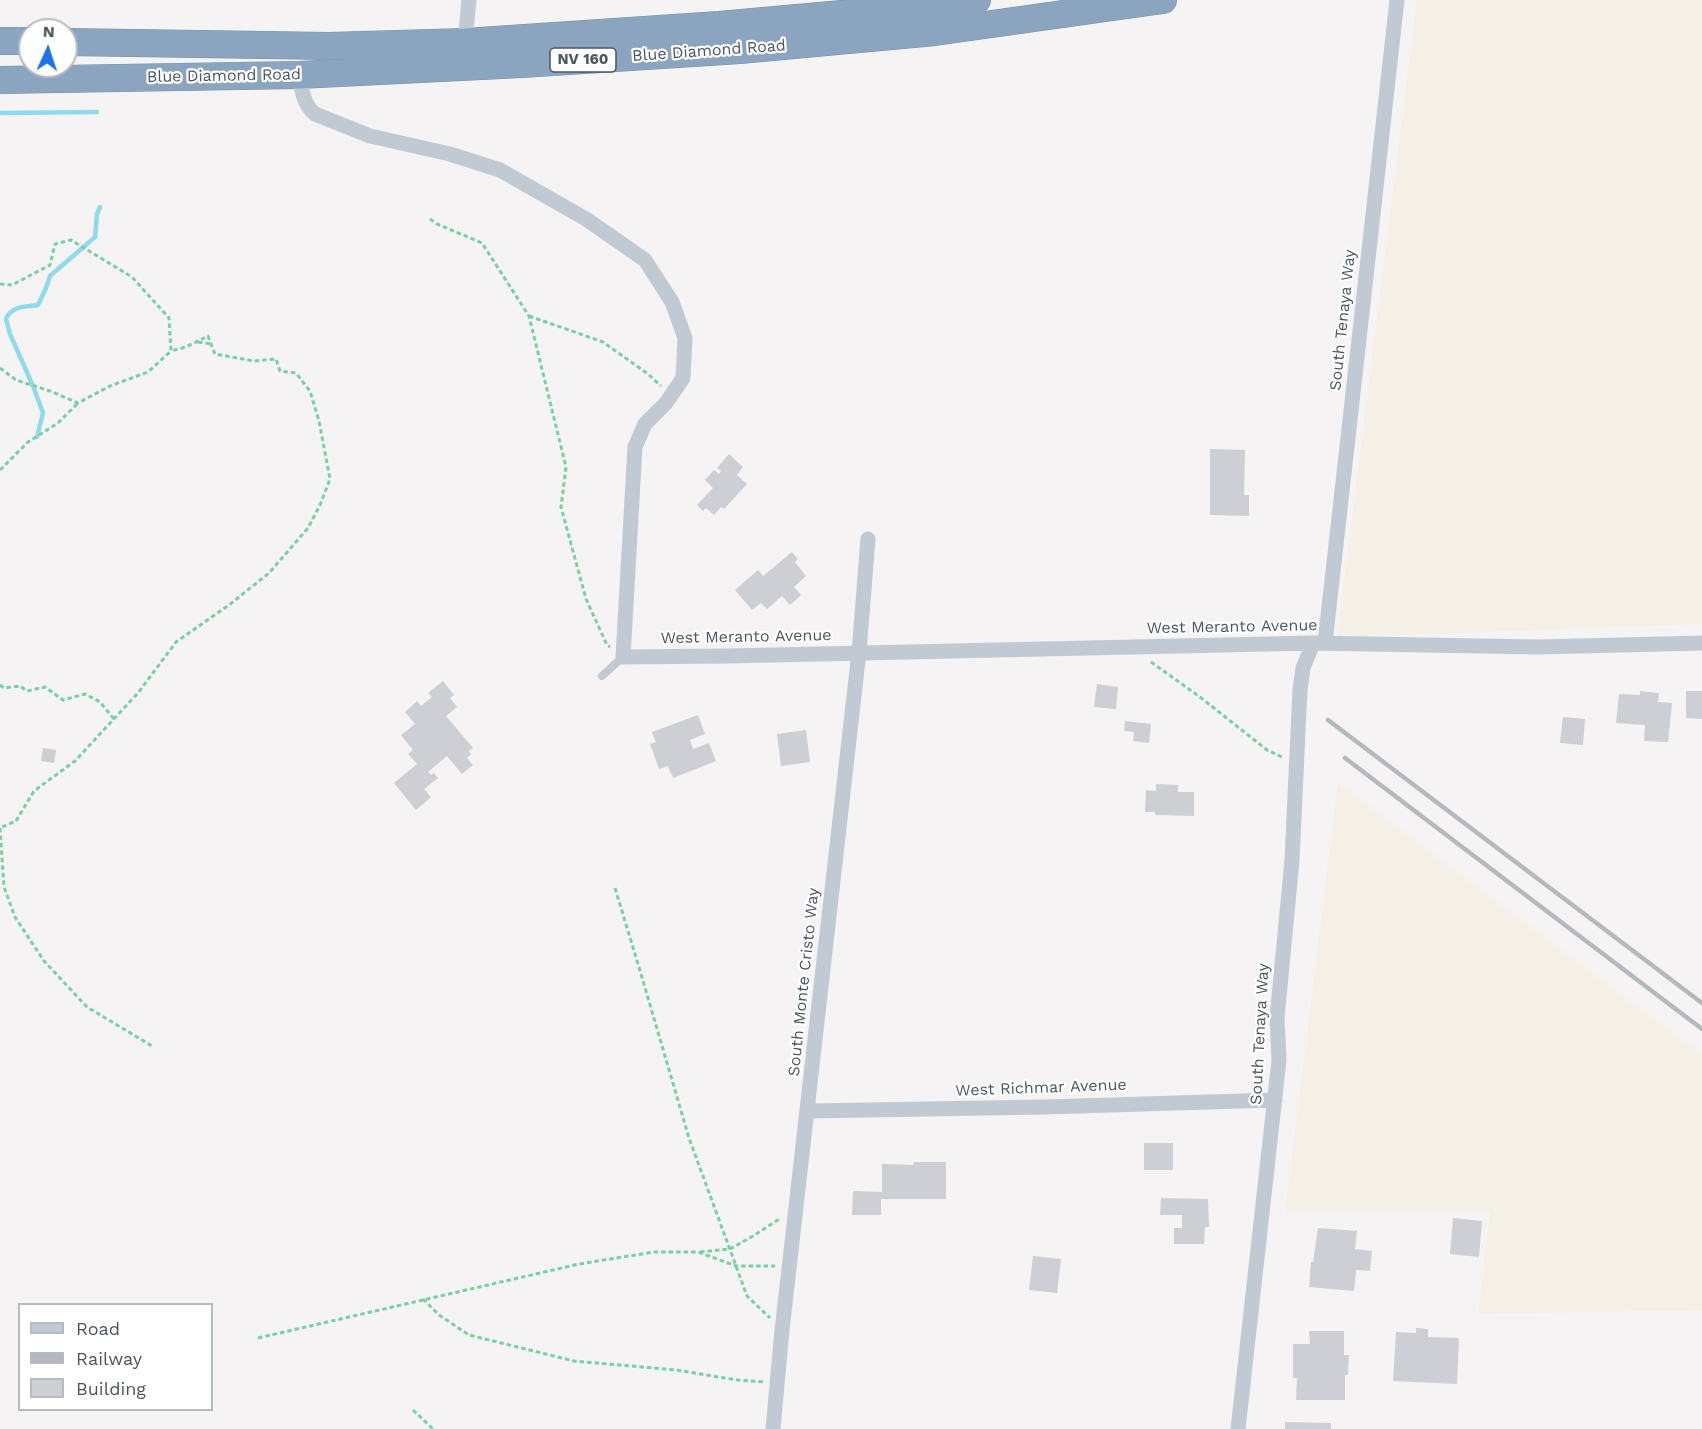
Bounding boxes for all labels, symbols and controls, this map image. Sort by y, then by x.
north arrow [18,18,78,78]
text: N [42,22,55,41]
street label: Blue Diamond Road [632,36,786,66]
road number: NV 160 [550,48,616,72]
street label: Blue Diamond Road [147,65,301,87]
street label: South Tenaya Way [1326,249,1360,391]
street label: West Meranto Avenue [1146,616,1318,638]
street label: West Meranto Avenue [660,626,832,648]
street label: South Monte Cristo Way [785,887,823,1077]
street label: South Tenaya Way [1247,963,1273,1105]
street label: West Richmar Avenue [955,1075,1127,1101]
legend [18,1303,213,1411]
text: Road [76,1318,120,1339]
text: Railway [76,1348,142,1369]
text: Building [76,1378,146,1399]

